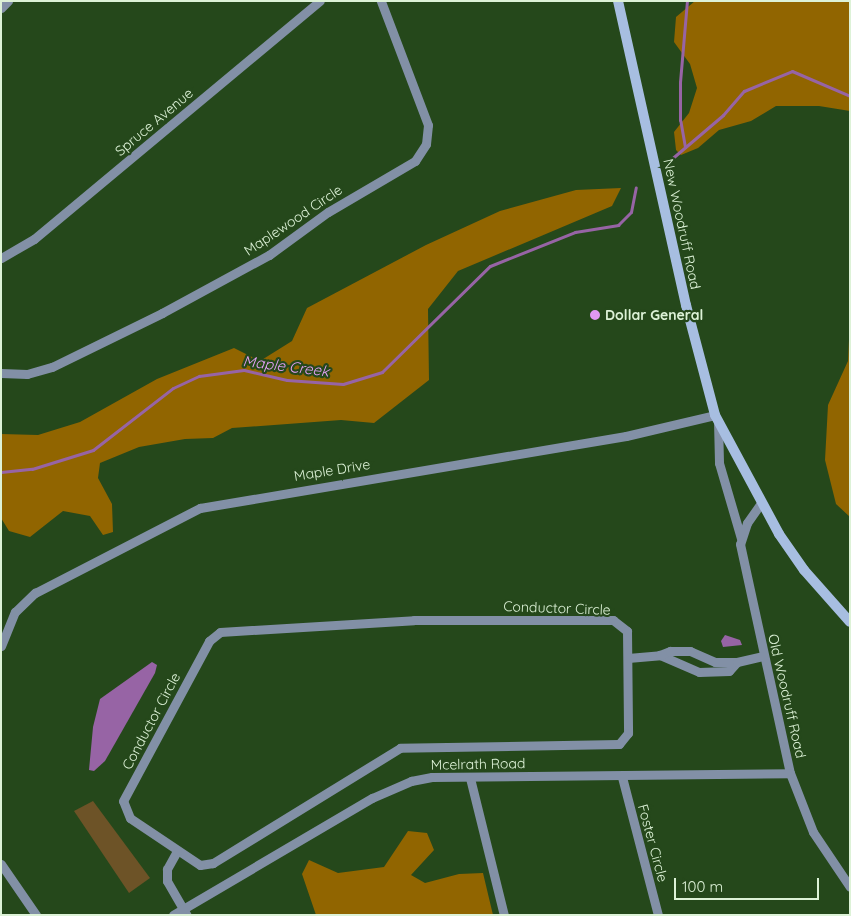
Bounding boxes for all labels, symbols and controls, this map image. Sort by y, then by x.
street label: Spruce Avenue [112,85,196,159]
street label: New Woodruff Road [660,157,704,291]
street label: Maplewood Circle [241,181,345,259]
place label: Dollar General [605,307,703,323]
marker: Dollar General [589,309,601,321]
water label: Maple Creek [242,352,330,380]
street label: Maple Drive [293,456,371,484]
street label: Conductor Circle [503,598,611,618]
street label: Old Woodruff Road [765,632,809,760]
street label: Conductor Circle [118,670,184,772]
street label: Mcelrath Road [430,755,526,773]
street label: Foster Circle [635,802,671,884]
scale bar [676,868,821,900]
text: 100 m [682,877,723,896]

